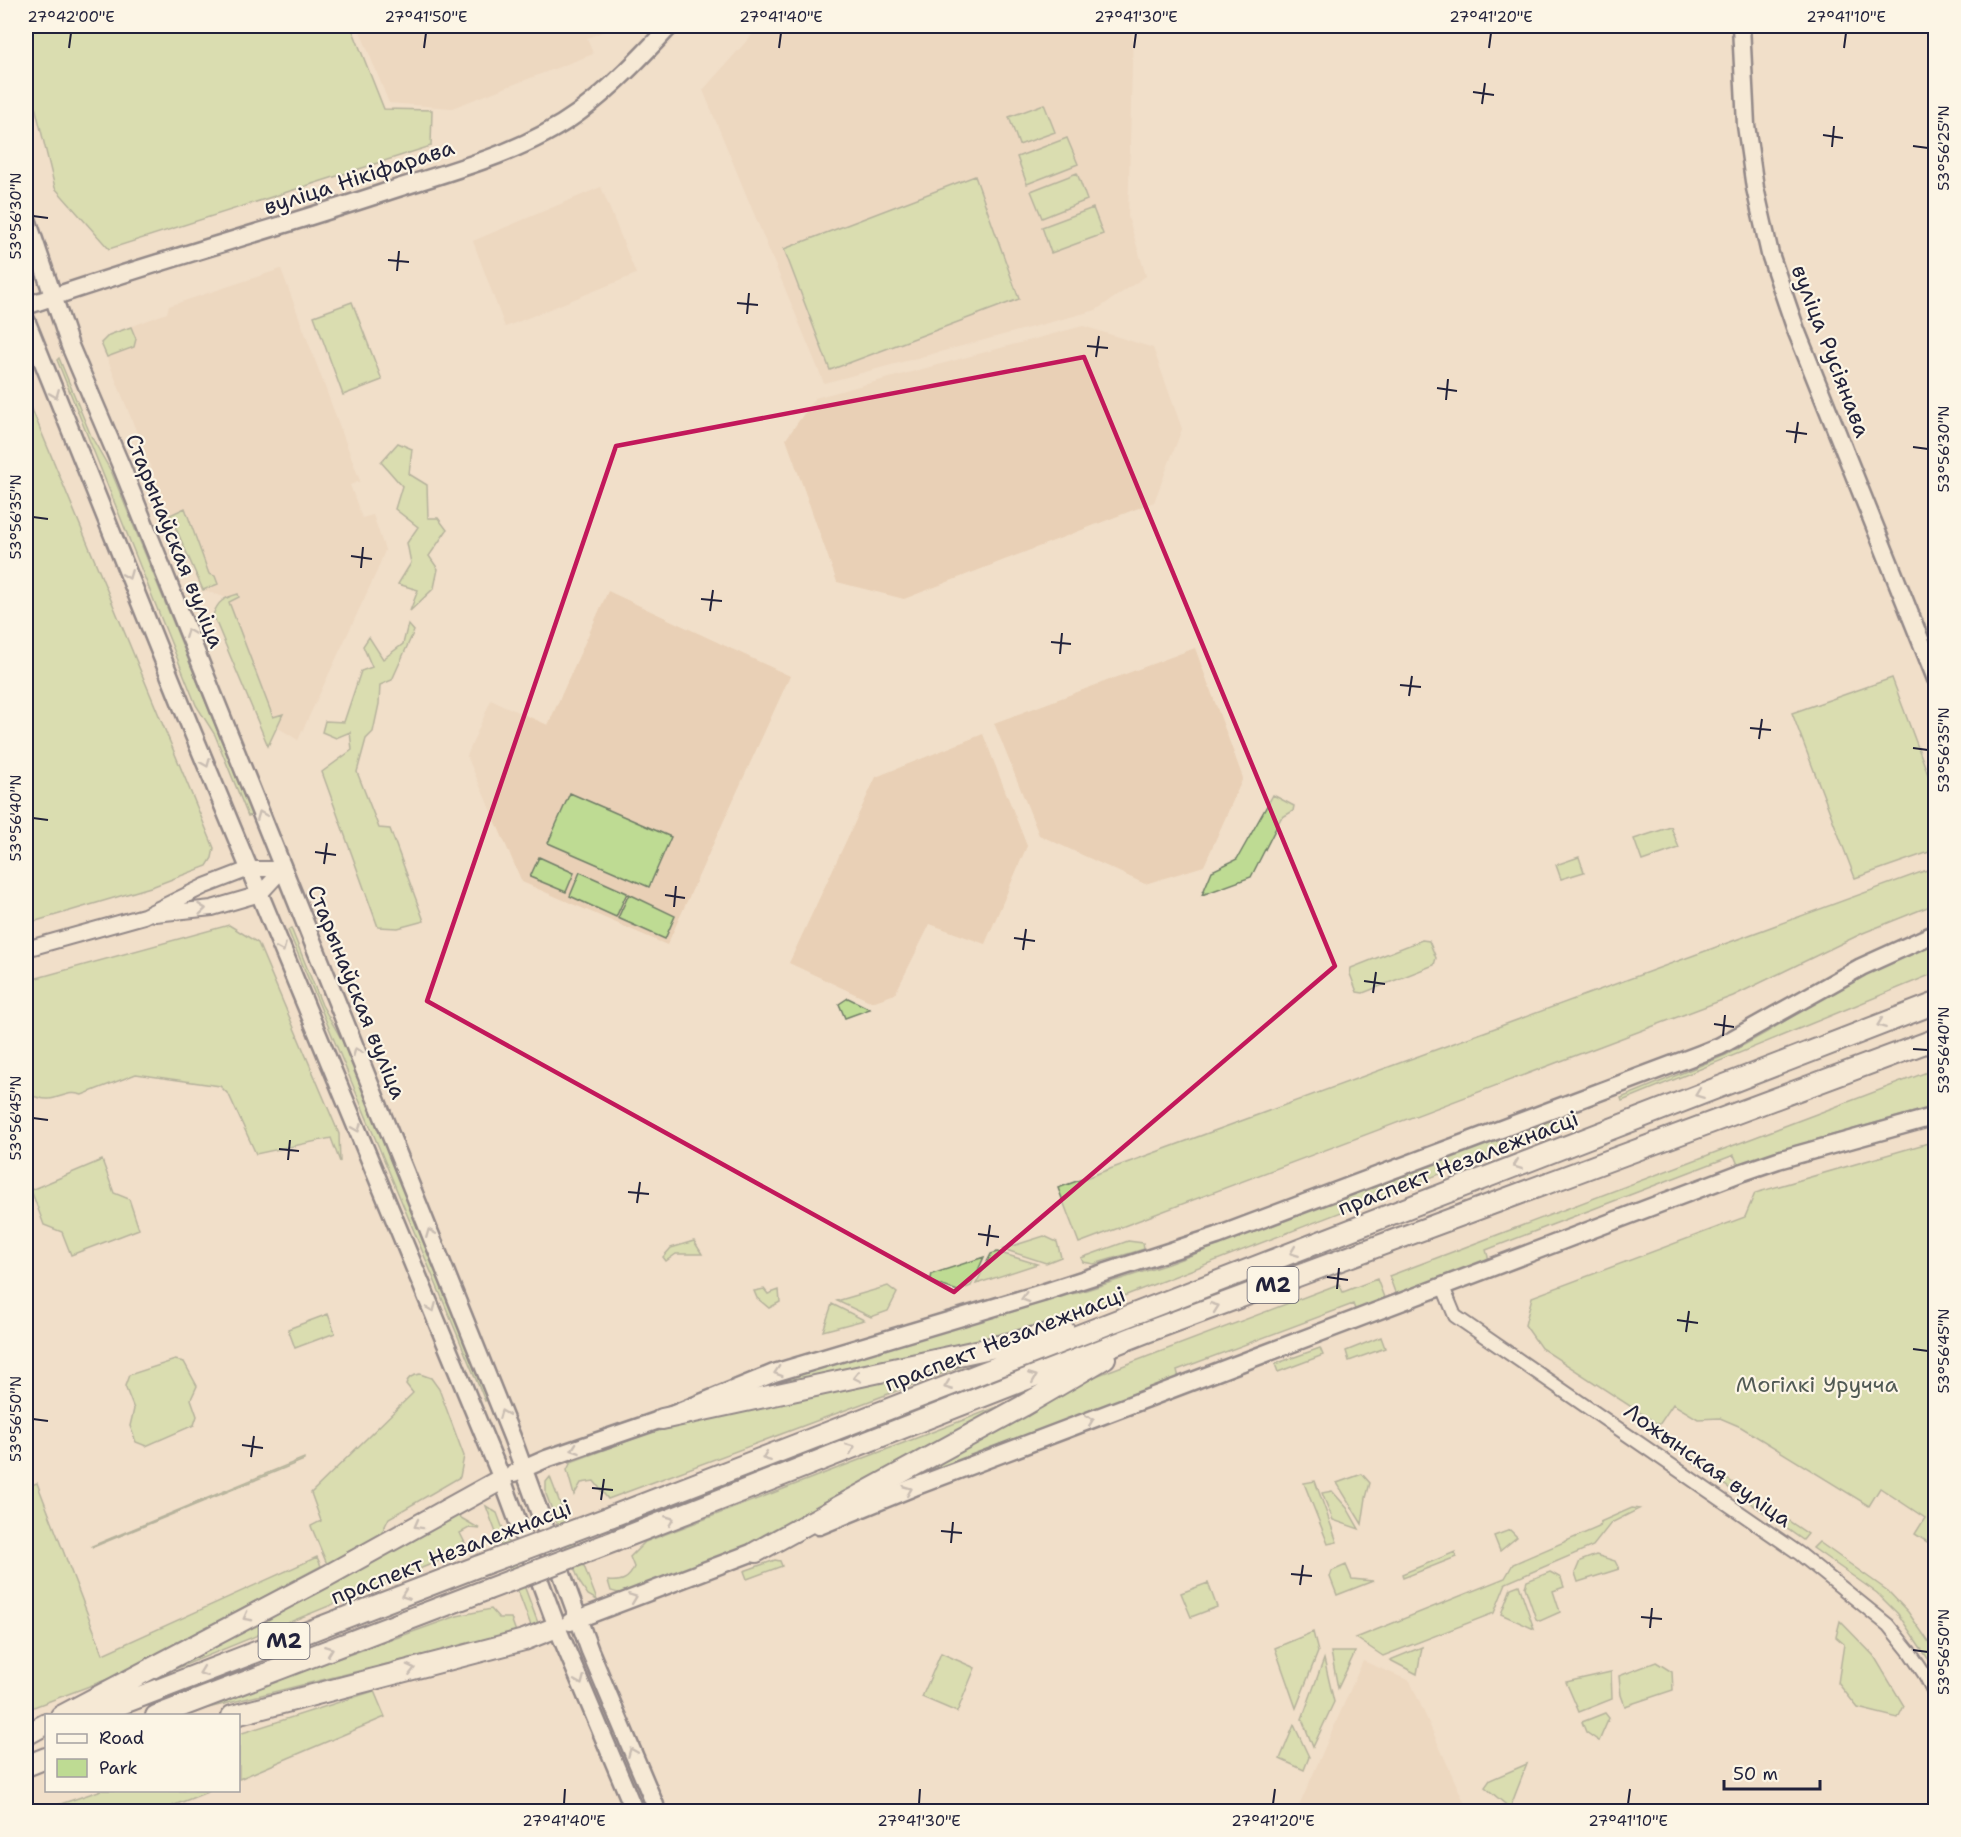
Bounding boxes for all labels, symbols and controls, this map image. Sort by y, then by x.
text: 27°42'00"E [27,7,115,27]
text: 27°41'50"E [385,7,467,27]
text: 27°41'40"E [739,7,823,27]
text: 27°41'30"E [1094,7,1178,27]
text: 27°41'20"E [1449,7,1533,27]
text: 27°41'10"E [1806,7,1886,27]
text: 53°56'25"N [1934,105,1954,191]
street label: вуліца Нікіфарава [260,132,458,222]
text: 53°56'30"N [6,173,26,259]
street label: вуліца Русіянава [1785,261,1877,442]
one-way arrow [48,388,60,399]
text: 53°56'30"N [1934,406,1954,492]
street label: Старынаўская вуліца [119,430,231,653]
text: 53°56'35"N [6,474,26,560]
one-way arrow [121,569,133,580]
one-way arrow [183,629,196,639]
text: 53°56'35"N [1934,707,1954,793]
one-way arrow [199,757,211,768]
text: 53°56'40"N [6,775,26,861]
one-way arrow [256,810,268,821]
street label: Старынаўская вуліца [301,881,413,1104]
one-way arrow [197,904,207,916]
one-way arrow [275,942,287,953]
text: 53°56'40"N [1934,1007,1954,1093]
one-way arrow [1876,1017,1887,1029]
one-way arrow [352,1047,364,1058]
text: 53°56'45"N [6,1076,26,1160]
one-way arrow [1694,1087,1705,1100]
street label: праспект Незалежнасці [1333,1104,1583,1222]
one-way arrow [350,1122,362,1133]
one-way arrow [1513,1158,1524,1170]
one-way arrow [425,1228,437,1239]
one-way arrow [1289,1245,1300,1257]
road number: М2 [1248,1267,1298,1303]
street label: праспект Незалежнасці [880,1280,1130,1398]
one-way arrow [1020,1291,1031,1303]
one-way arrow [1209,1301,1219,1314]
one-way arrow [425,1302,437,1313]
text: 53°56'45"N [1934,1309,1954,1393]
one-way arrow [773,1365,784,1378]
one-way arrow [852,1370,862,1383]
park label: Могілкі Уручча [1736,1370,1899,1399]
one-way arrow [1026,1372,1037,1384]
text: 53°56'50"N [6,1376,26,1462]
one-way arrow [943,1379,953,1392]
street label: Ложынская вуліца [1619,1396,1798,1534]
one-way arrow [498,1409,510,1420]
one-way arrow [1084,1415,1095,1428]
one-way arrow [570,1441,581,1454]
one-way arrow [845,1443,856,1455]
one-way arrow [761,1450,772,1462]
one-way arrow [901,1485,912,1497]
street label: праспект Незалежнасці [326,1493,576,1611]
one-way arrow [664,1515,675,1527]
one-way arrow [414,1518,424,1529]
one-way arrow [400,1588,411,1600]
one-way arrow [627,1592,638,1605]
text: 53°56'50"N [1934,1609,1954,1695]
one-way arrow [242,1610,253,1622]
road number: М2 [258,1623,310,1659]
one-way arrow [322,1645,333,1657]
one-way arrow [406,1664,416,1677]
one-way arrow [198,1665,209,1677]
one-way arrow [573,1674,585,1685]
legend [45,1714,240,1792]
text: Road [99,1726,144,1750]
one-way arrow [627,1747,639,1758]
scale bar [1724,1753,1820,1791]
text: Park [99,1756,138,1780]
text: 50 m [1733,1762,1778,1786]
text: 27°41'40"E [522,1811,606,1831]
text: 27°41'30"E [877,1811,961,1831]
text: 27°41'20"E [1231,1811,1315,1831]
text: 27°41'10"E [1588,1811,1668,1831]

